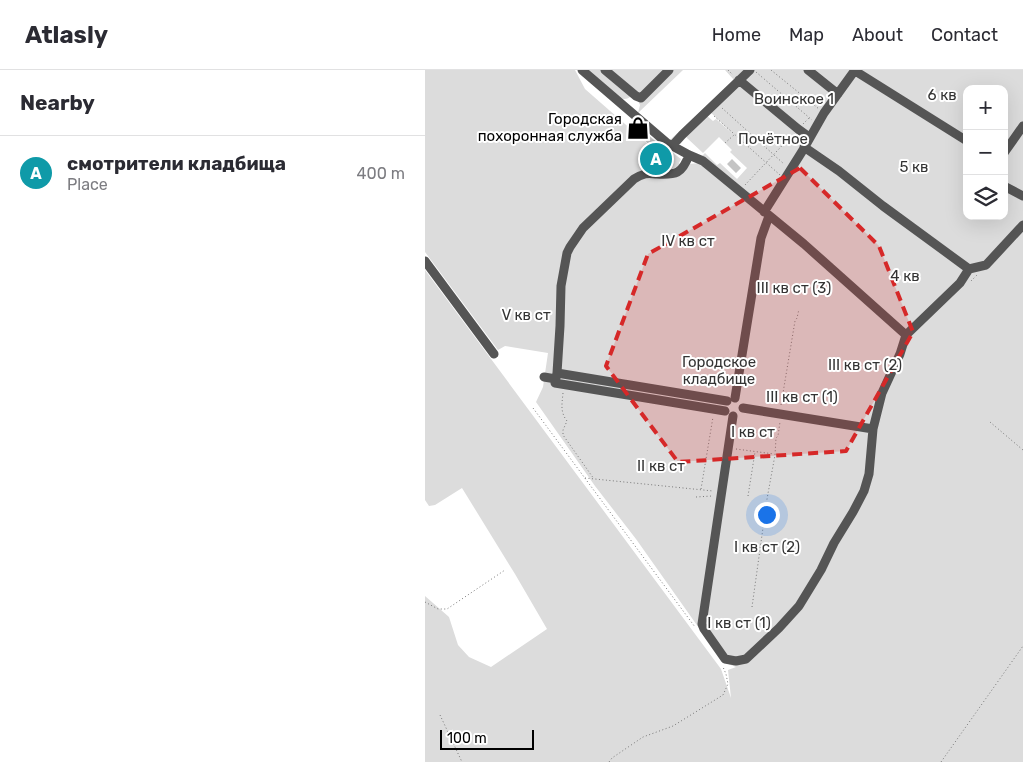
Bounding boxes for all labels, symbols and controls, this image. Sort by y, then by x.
text: Atlasly [25,21,108,49]
text: Home [712,24,761,46]
text: Map [789,24,824,46]
text: About [852,24,903,46]
text: Contact [931,24,998,46]
map controls [963,85,1008,220]
button: + [963,85,1008,130]
park label: 6 кв [927,86,957,104]
text: Nearby [20,90,95,115]
park label: Воинское 1 [754,90,834,108]
place label: Городская похоронная служба [478,110,622,145]
shop icon: Городская похоронная служба [625,115,651,141]
park label: Почётное [738,130,808,148]
button: − [963,130,1008,175]
pin: A [640,140,672,178]
text: смотрители кладбища [67,152,286,175]
park label: 5 кв [899,158,929,176]
text: A [30,164,42,183]
text: 400 m [357,164,405,183]
text: Place [67,175,108,194]
button: layers [963,175,1008,220]
park label: IV кв ст [661,232,715,250]
park label: 4 кв [890,267,920,285]
park label: III кв ст (3) [757,279,831,297]
park label: V кв ст [501,306,551,324]
park label: Городское кладбище [682,353,756,388]
park label: III кв ст (2) [828,356,902,374]
park label: III кв ст (1) [766,388,838,406]
park label: I кв ст [731,423,775,441]
park label: II кв ст [637,457,685,475]
your location [754,502,780,528]
park label: I кв ст (2) [734,538,800,556]
park label: I кв ст (1) [707,614,771,632]
scale bar [440,727,534,750]
text: 100 m [447,730,487,747]

